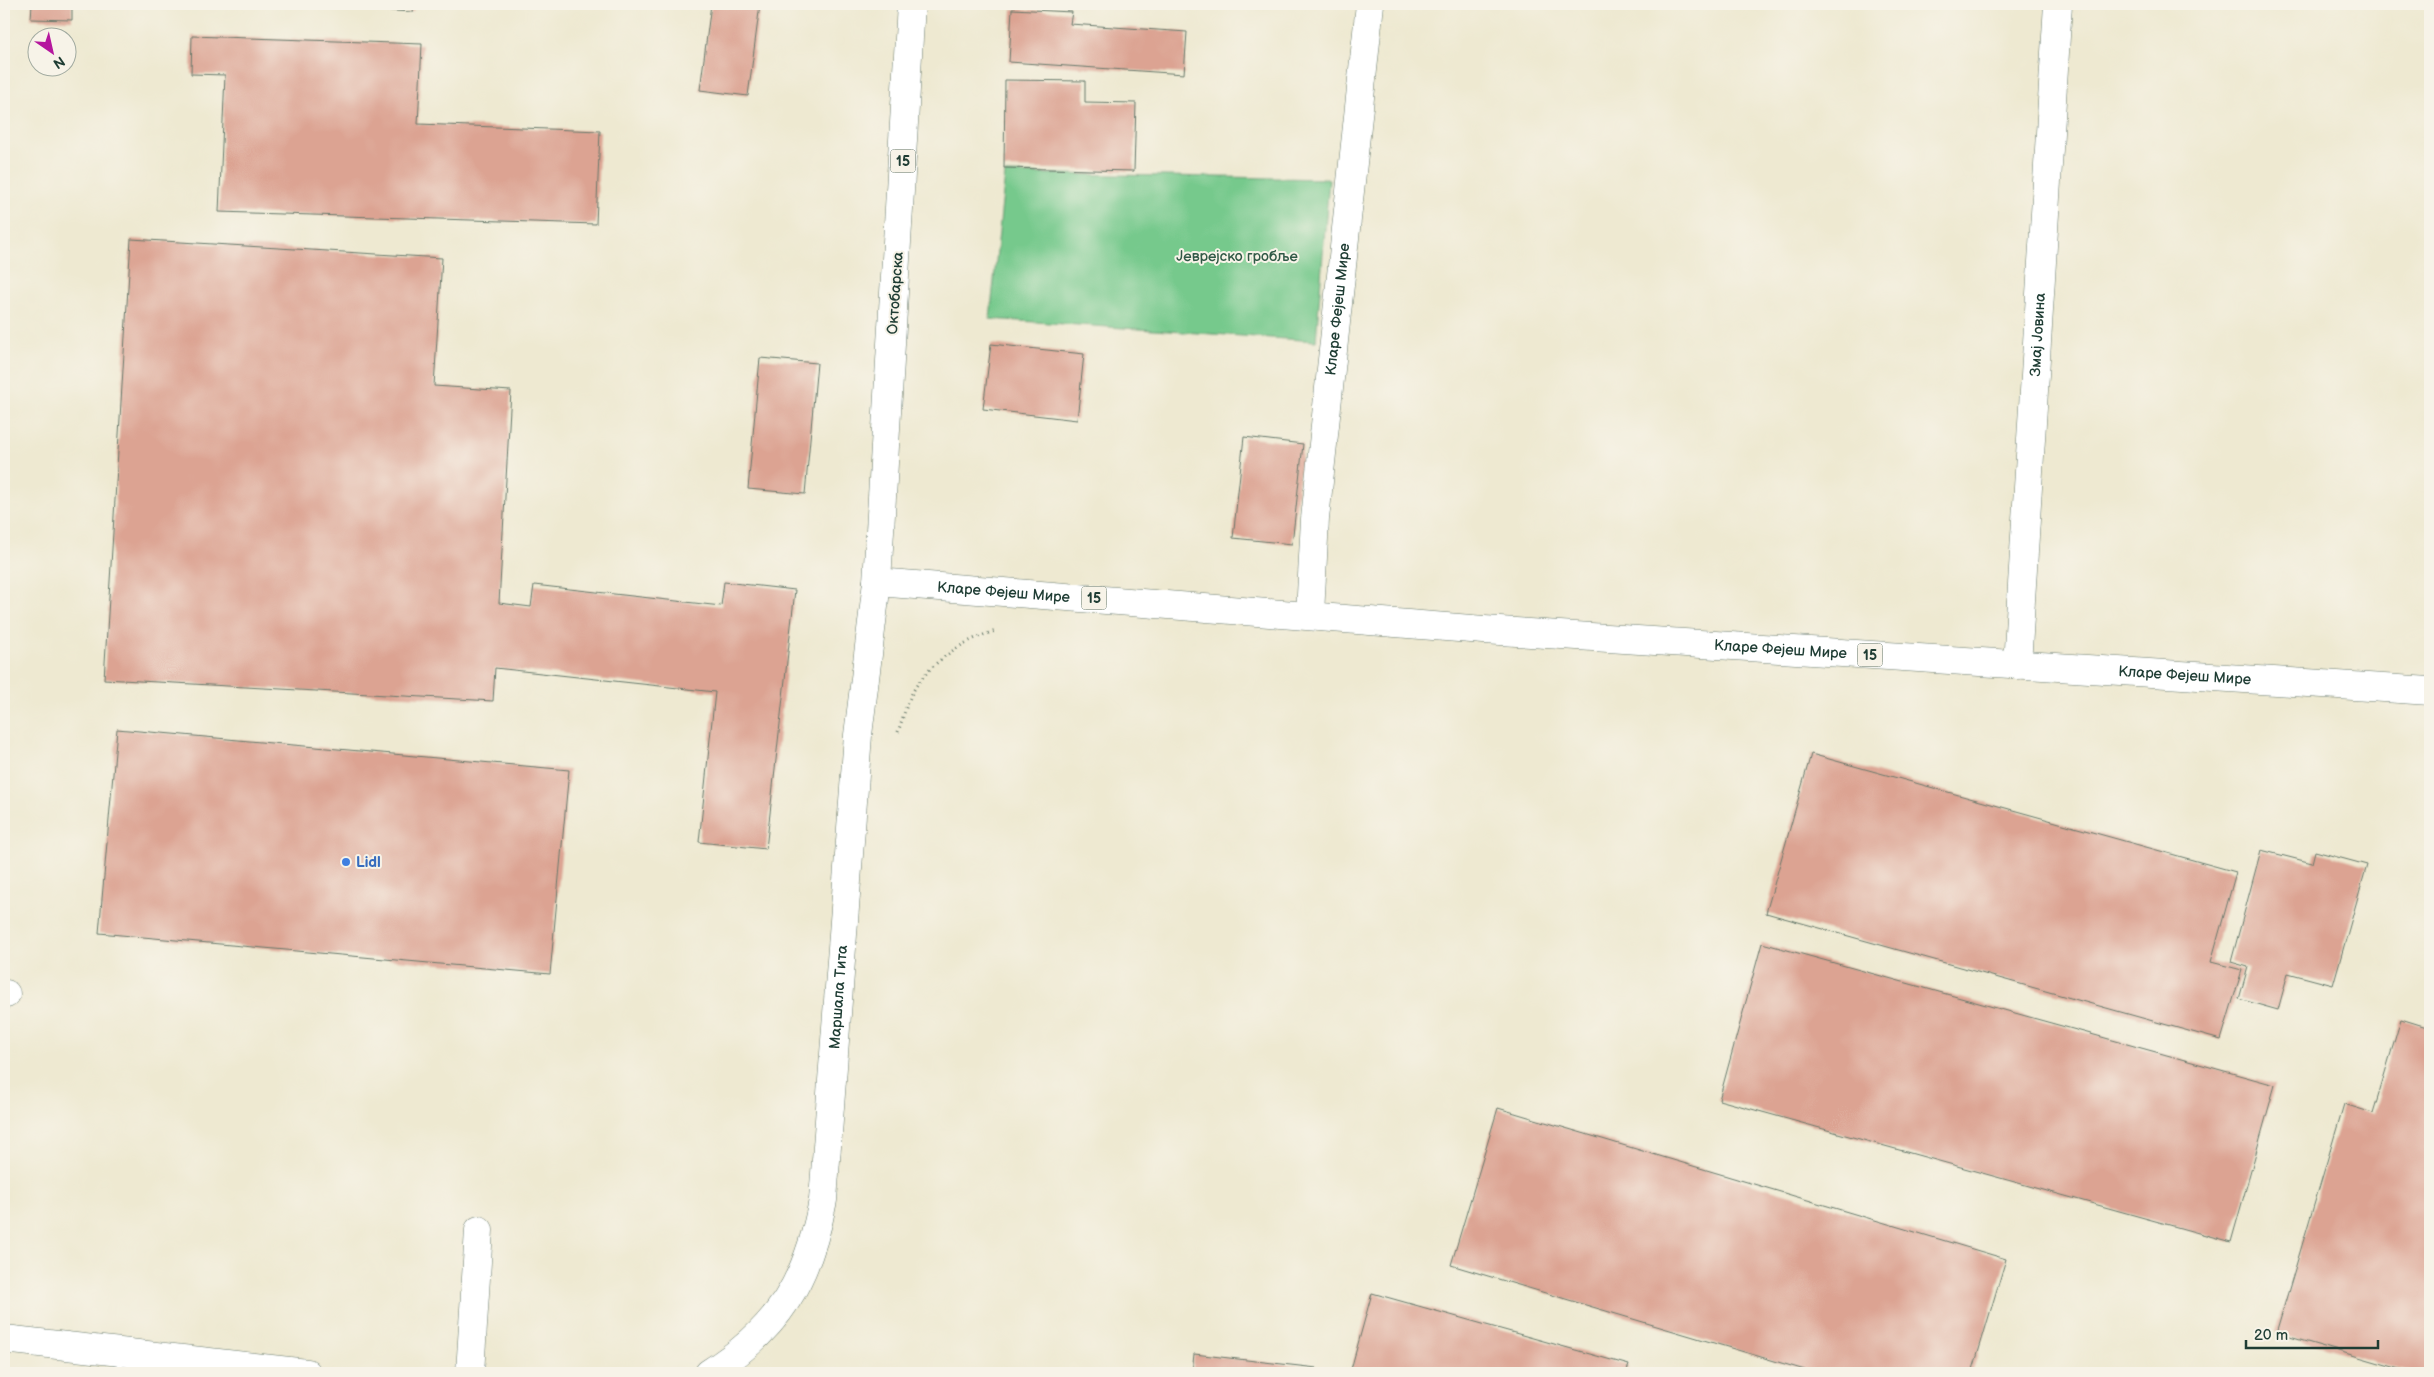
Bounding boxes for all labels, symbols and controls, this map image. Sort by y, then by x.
north arrow [28,28,78,78]
text: N [50,52,68,72]
road number: 15 [890,150,916,172]
street label: Кларе Фејеш Мире [1321,242,1354,377]
park label: Јеврејско гробље [1176,247,1298,266]
street label: Октобарска [883,251,908,335]
street label: Змај Јовина [2026,292,2050,377]
street label: Кларе Фејеш Мире [936,578,1071,607]
road number: 15 [1082,586,1106,610]
street label: Кларе Фејеш Мире [1713,636,1848,663]
road number: 15 [1858,644,1882,666]
street label: Кларе Фејеш Мире [2118,662,2252,689]
place label: Lidl [356,853,381,872]
marker: Lidl [340,856,352,868]
street label: Маршала Тита [825,944,852,1050]
scale bar [2246,1317,2379,1349]
text: 20 m [2254,1326,2288,1345]

